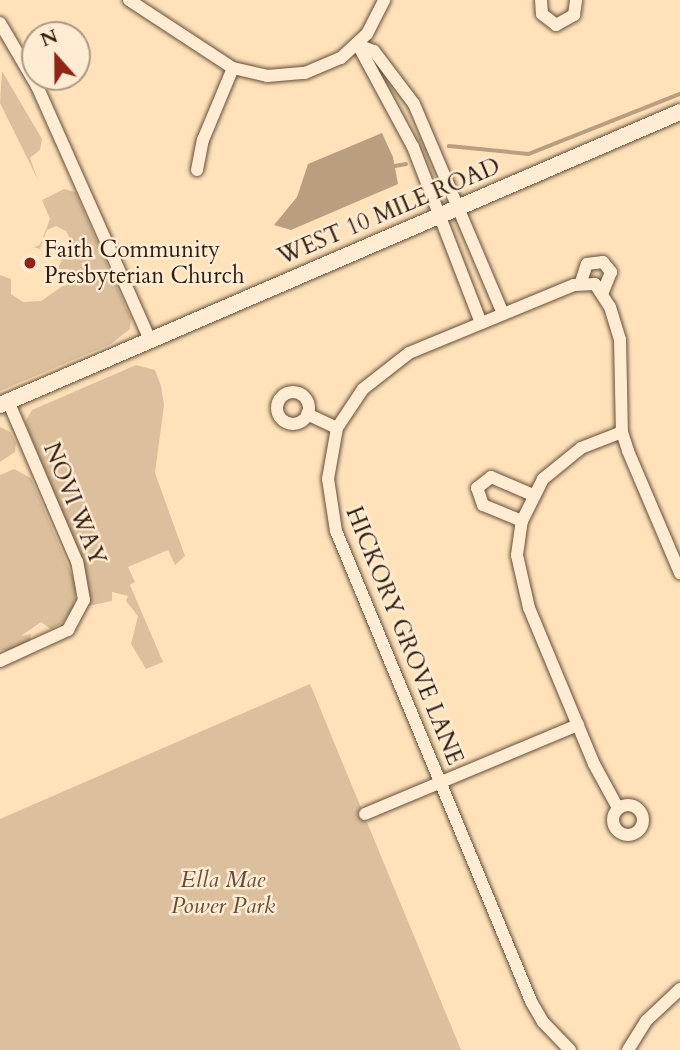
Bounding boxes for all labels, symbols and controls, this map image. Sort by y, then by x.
north arrow [21,21,91,91]
text: N [37,23,62,53]
street label: WEST 10 MILE ROAD [274,153,504,271]
place label: Faith Community Presbyterian Church [44,236,245,290]
marker: Faith Community Presbyterian Church [22,255,38,271]
street label: NOVI WAY [37,439,111,569]
street label: HICKORY GROVE LANE [339,503,469,769]
park label: Ella Mae Power Park [171,866,275,920]

